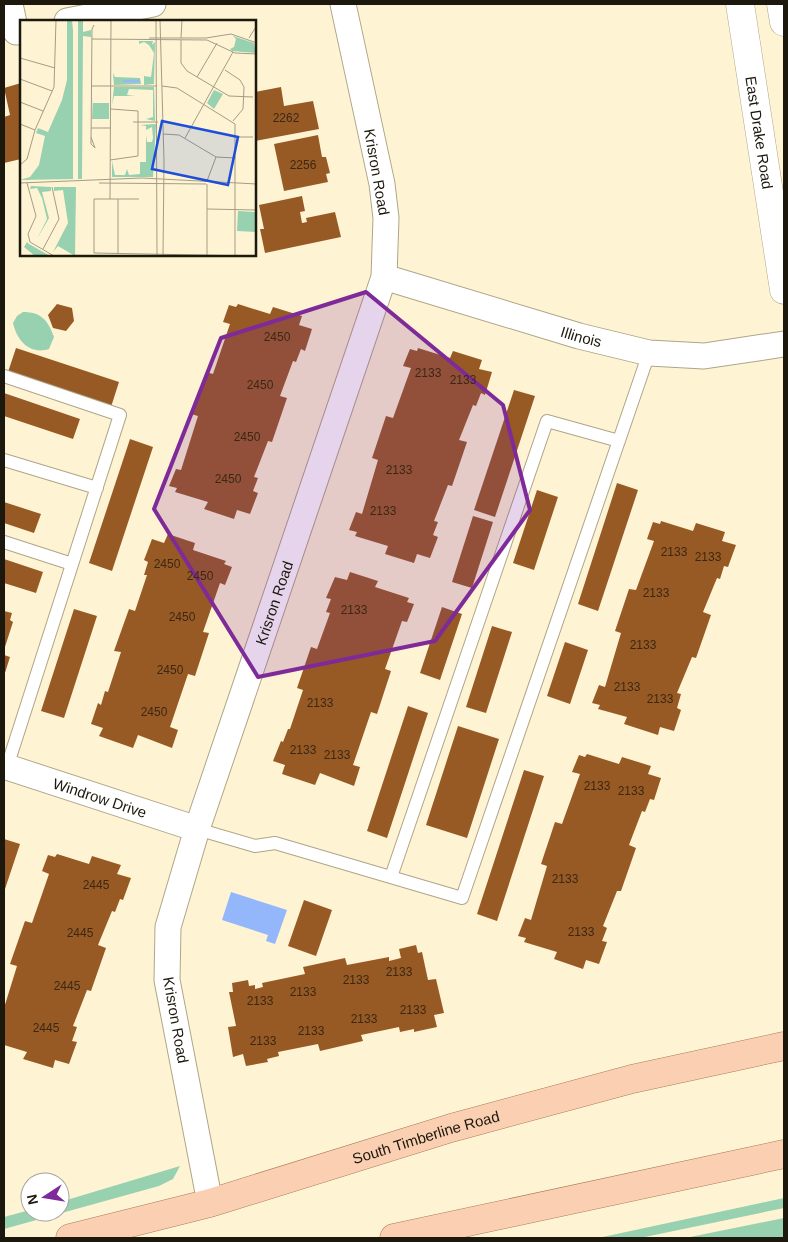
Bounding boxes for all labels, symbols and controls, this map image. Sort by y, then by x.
inset map [20,20,256,256]
street label: East Drake Road [743,75,777,190]
house number: 2262 [273,111,300,125]
street label: Krisron Road [361,127,393,217]
house number: 2256 [290,158,317,172]
street label: Illinois [559,322,603,350]
house number: 2450 [264,330,291,344]
house number: 2133 [415,366,442,380]
house number: 2133 [450,373,477,387]
house number: 2450 [247,378,274,392]
house number: 2450 [234,430,261,444]
house number: 2133 [386,463,413,477]
house number: 2450 [215,472,242,486]
house number: 2133 [370,504,397,518]
house number: 2133 [661,545,688,559]
house number: 2133 [695,550,722,564]
house number: 2450 [154,557,181,571]
street label: Krisron Road [251,559,296,647]
house number: 2450 [187,569,214,583]
house number: 2133 [643,586,670,600]
house number: 2133 [341,603,368,617]
house number: 2450 [169,610,196,624]
house number: 2133 [630,638,657,652]
house number: 2450 [157,663,184,677]
house number: 2133 [614,680,641,694]
house number: 2133 [647,692,674,706]
house number: 2133 [307,696,334,710]
house number: 2450 [141,705,168,719]
house number: 2133 [290,743,317,757]
house number: 2133 [324,748,351,762]
street label: Windrow Drive [51,774,149,821]
house number: 2133 [584,779,611,793]
house number: 2133 [618,784,645,798]
house number: 2133 [552,872,579,886]
house number: 2445 [83,878,110,892]
house number: 2133 [568,925,595,939]
house number: 2445 [67,926,94,940]
house number: 2133 [386,965,413,979]
house number: 2133 [343,973,370,987]
street label: Krisron Road [160,975,192,1065]
house number: 2445 [54,979,81,993]
house number: 2133 [290,985,317,999]
house number: 2133 [247,994,274,1008]
house number: 2133 [400,1003,427,1017]
house number: 2133 [351,1012,378,1026]
house number: 2445 [33,1021,60,1035]
house number: 2133 [298,1024,325,1038]
house number: 2133 [250,1034,277,1048]
street label: South Timberline Road [350,1107,501,1167]
north arrow [20,1172,70,1222]
text: N [23,1193,41,1206]

